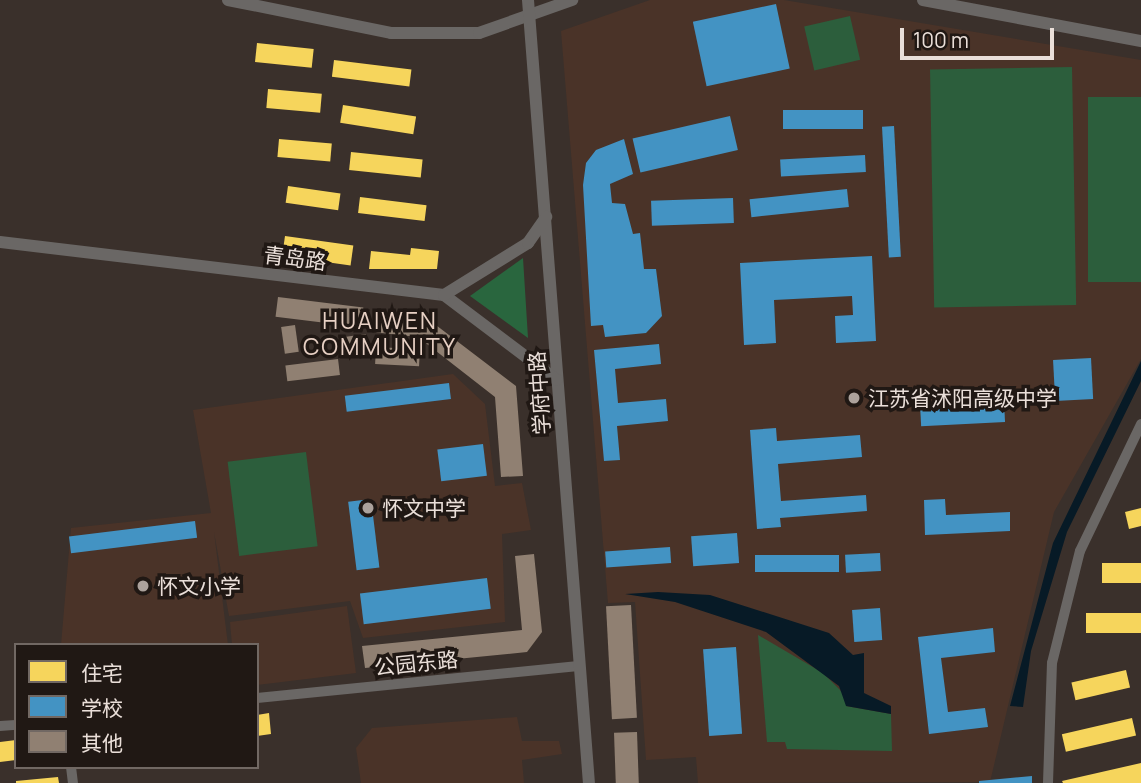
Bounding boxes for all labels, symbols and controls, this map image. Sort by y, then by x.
scale bar [903,14,1057,58]
text: 100 m [913,26,969,54]
street label: 青岛路 [262,242,328,274]
district label: HUAIWEN COMMUNITY [304,306,456,360]
street label: 学府中路 [524,350,554,436]
place label: 江苏省沭阳高级中学 [868,385,1057,411]
marker: 江苏省沭阳高级中学 [846,390,862,406]
place label: 怀文中学 [382,495,466,521]
marker: 怀文中学 [360,500,376,516]
place label: 怀文小学 [157,573,241,599]
marker: 怀文小学 [135,578,151,594]
legend [14,643,259,769]
street label: 公园东路 [373,646,459,680]
text: 住宅 [81,659,123,687]
text: 学校 [81,694,123,722]
text: 其他 [81,729,123,757]

